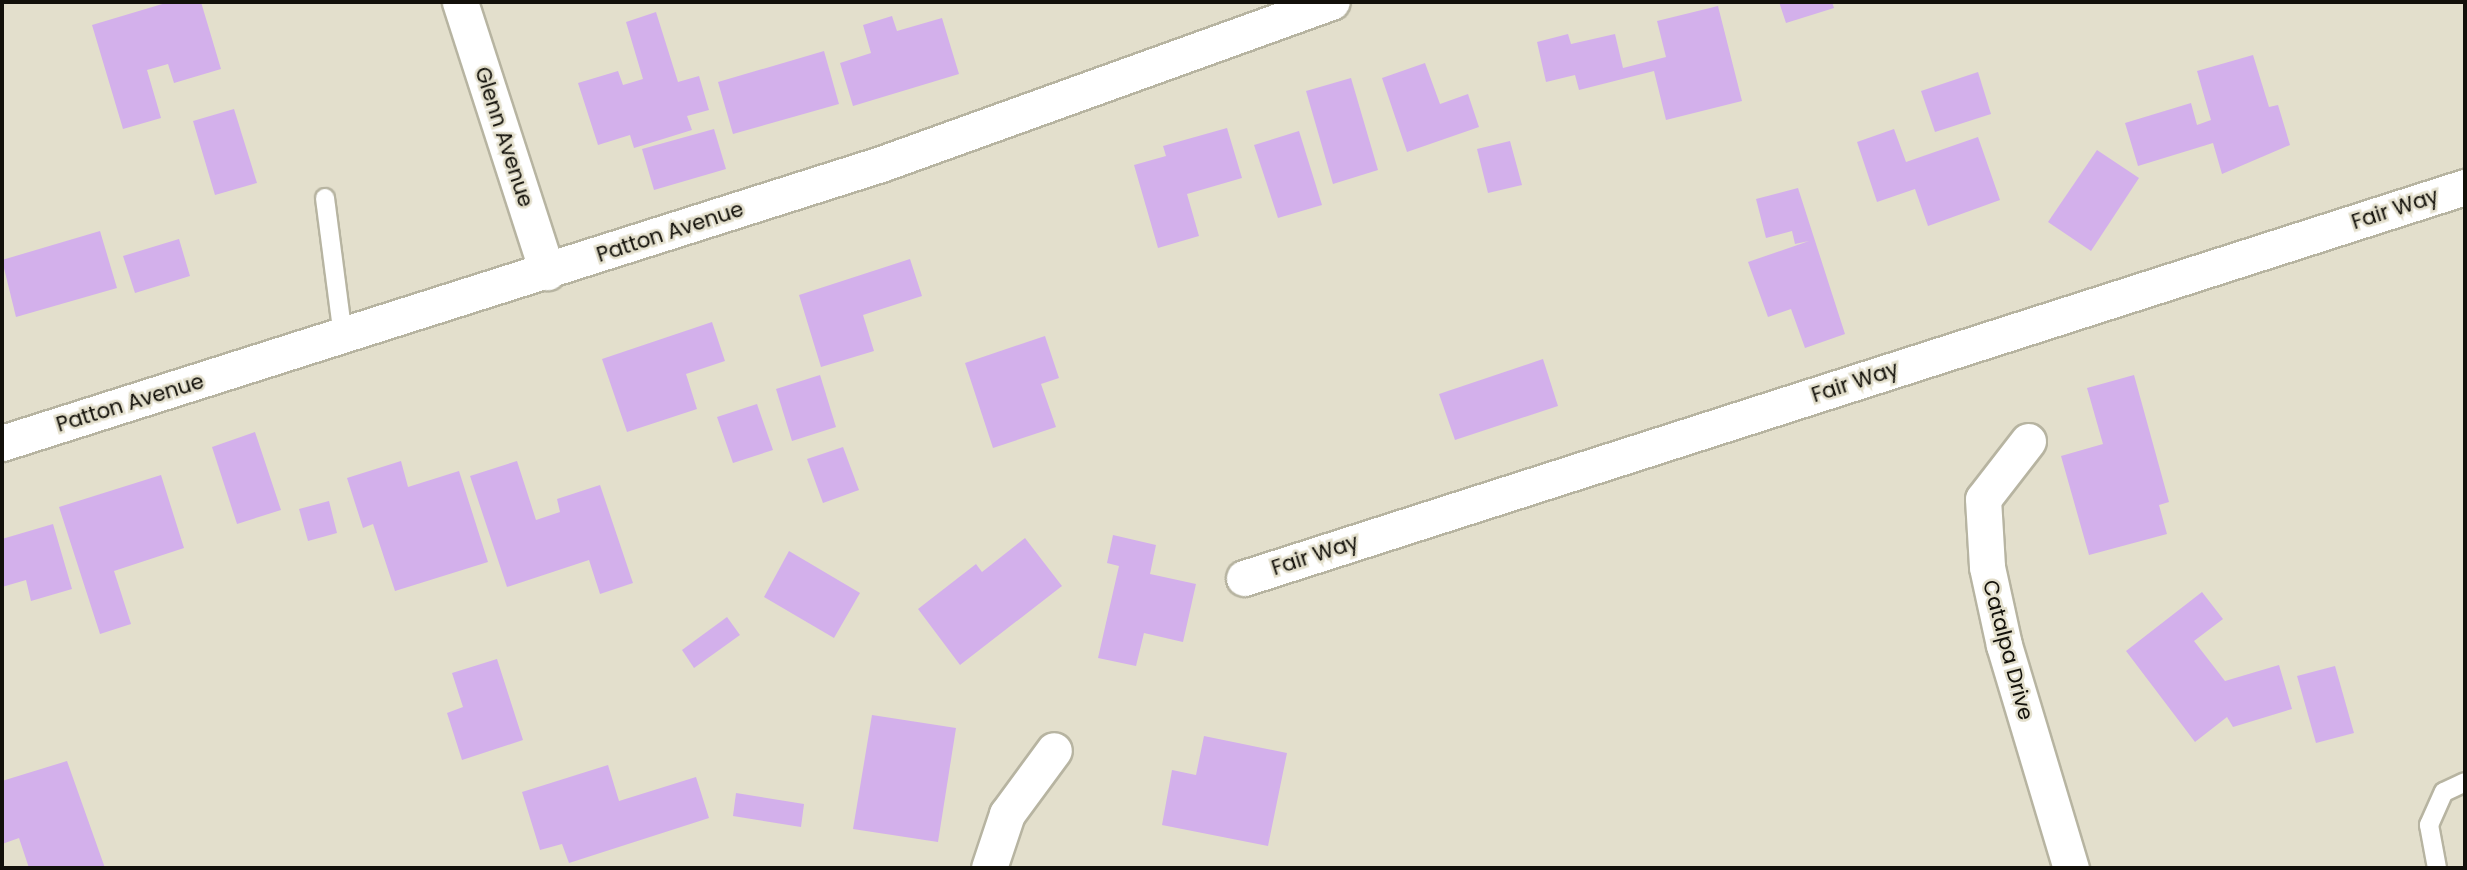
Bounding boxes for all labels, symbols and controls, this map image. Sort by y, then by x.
street label: Glenn Avenue [469,64,539,210]
street label: Fair Way [2348,183,2442,235]
street label: Patton Avenue [593,196,747,268]
street label: Fair Way [1808,356,1902,408]
street label: Patton Avenue [53,369,207,437]
street label: Fair Way [1268,529,1362,581]
street label: Catalpa Drive [1977,577,2039,723]

